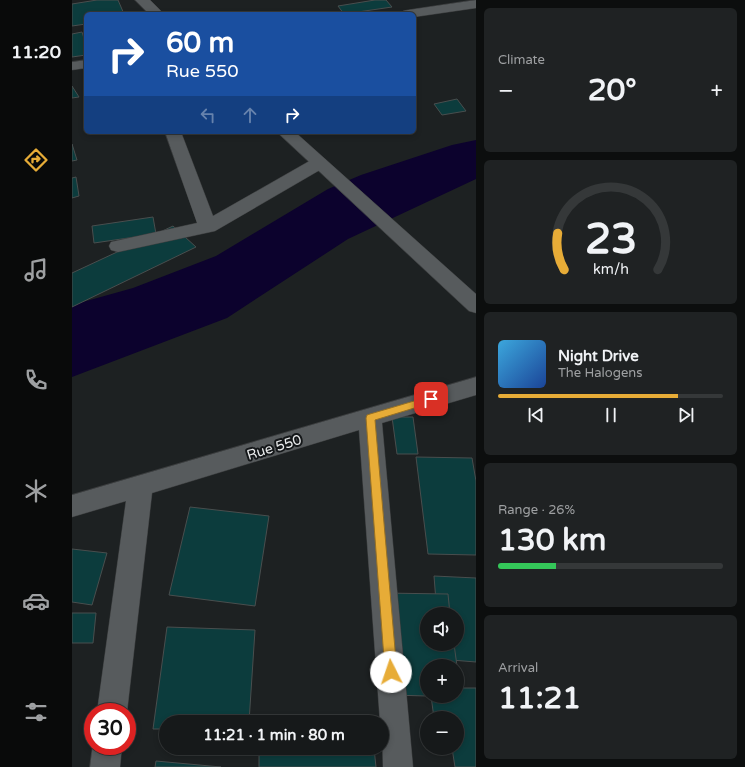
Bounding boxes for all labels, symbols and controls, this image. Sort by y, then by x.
text: 60 m [166,26,234,60]
icon: right [100,28,152,80]
text: 11:20 [11,41,61,63]
text: Climate [498,52,545,68]
text: Rue 550 [166,60,239,82]
text: 20° [588,72,637,109]
text: − [498,78,514,104]
text: + [711,78,723,104]
icon: left [197,104,219,126]
icon: ahead [239,104,261,126]
icon: right [281,104,303,126]
icon: directions [22,146,50,174]
text: 23 [584,214,637,264]
icon: music [22,256,50,284]
text: km/h [593,260,628,277]
text: Night Drive [558,347,639,365]
text: The Halogens [558,365,642,381]
icon: phone [22,366,50,394]
pin [414,382,448,416]
icon: arrive [420,388,442,410]
icon: previous [525,404,547,426]
icon: pause [600,404,622,426]
icon: next [675,404,697,426]
street label: Rue 550 [245,431,304,464]
icon: climate [22,477,50,505]
text: Range · 26% [498,502,575,518]
text: 130 km [498,522,606,559]
icon: car [22,587,50,615]
map controls [420,607,464,755]
button: sound [420,607,464,651]
position arrow [370,651,412,693]
button: + [420,659,464,703]
text: Arrival [498,660,538,676]
text: 11:21 [498,680,581,717]
icon: filters [22,698,50,726]
speed limit sign: 30 [84,703,136,755]
button: − [420,711,464,755]
text: 11:21 · 1 min · 80 m [203,726,345,744]

